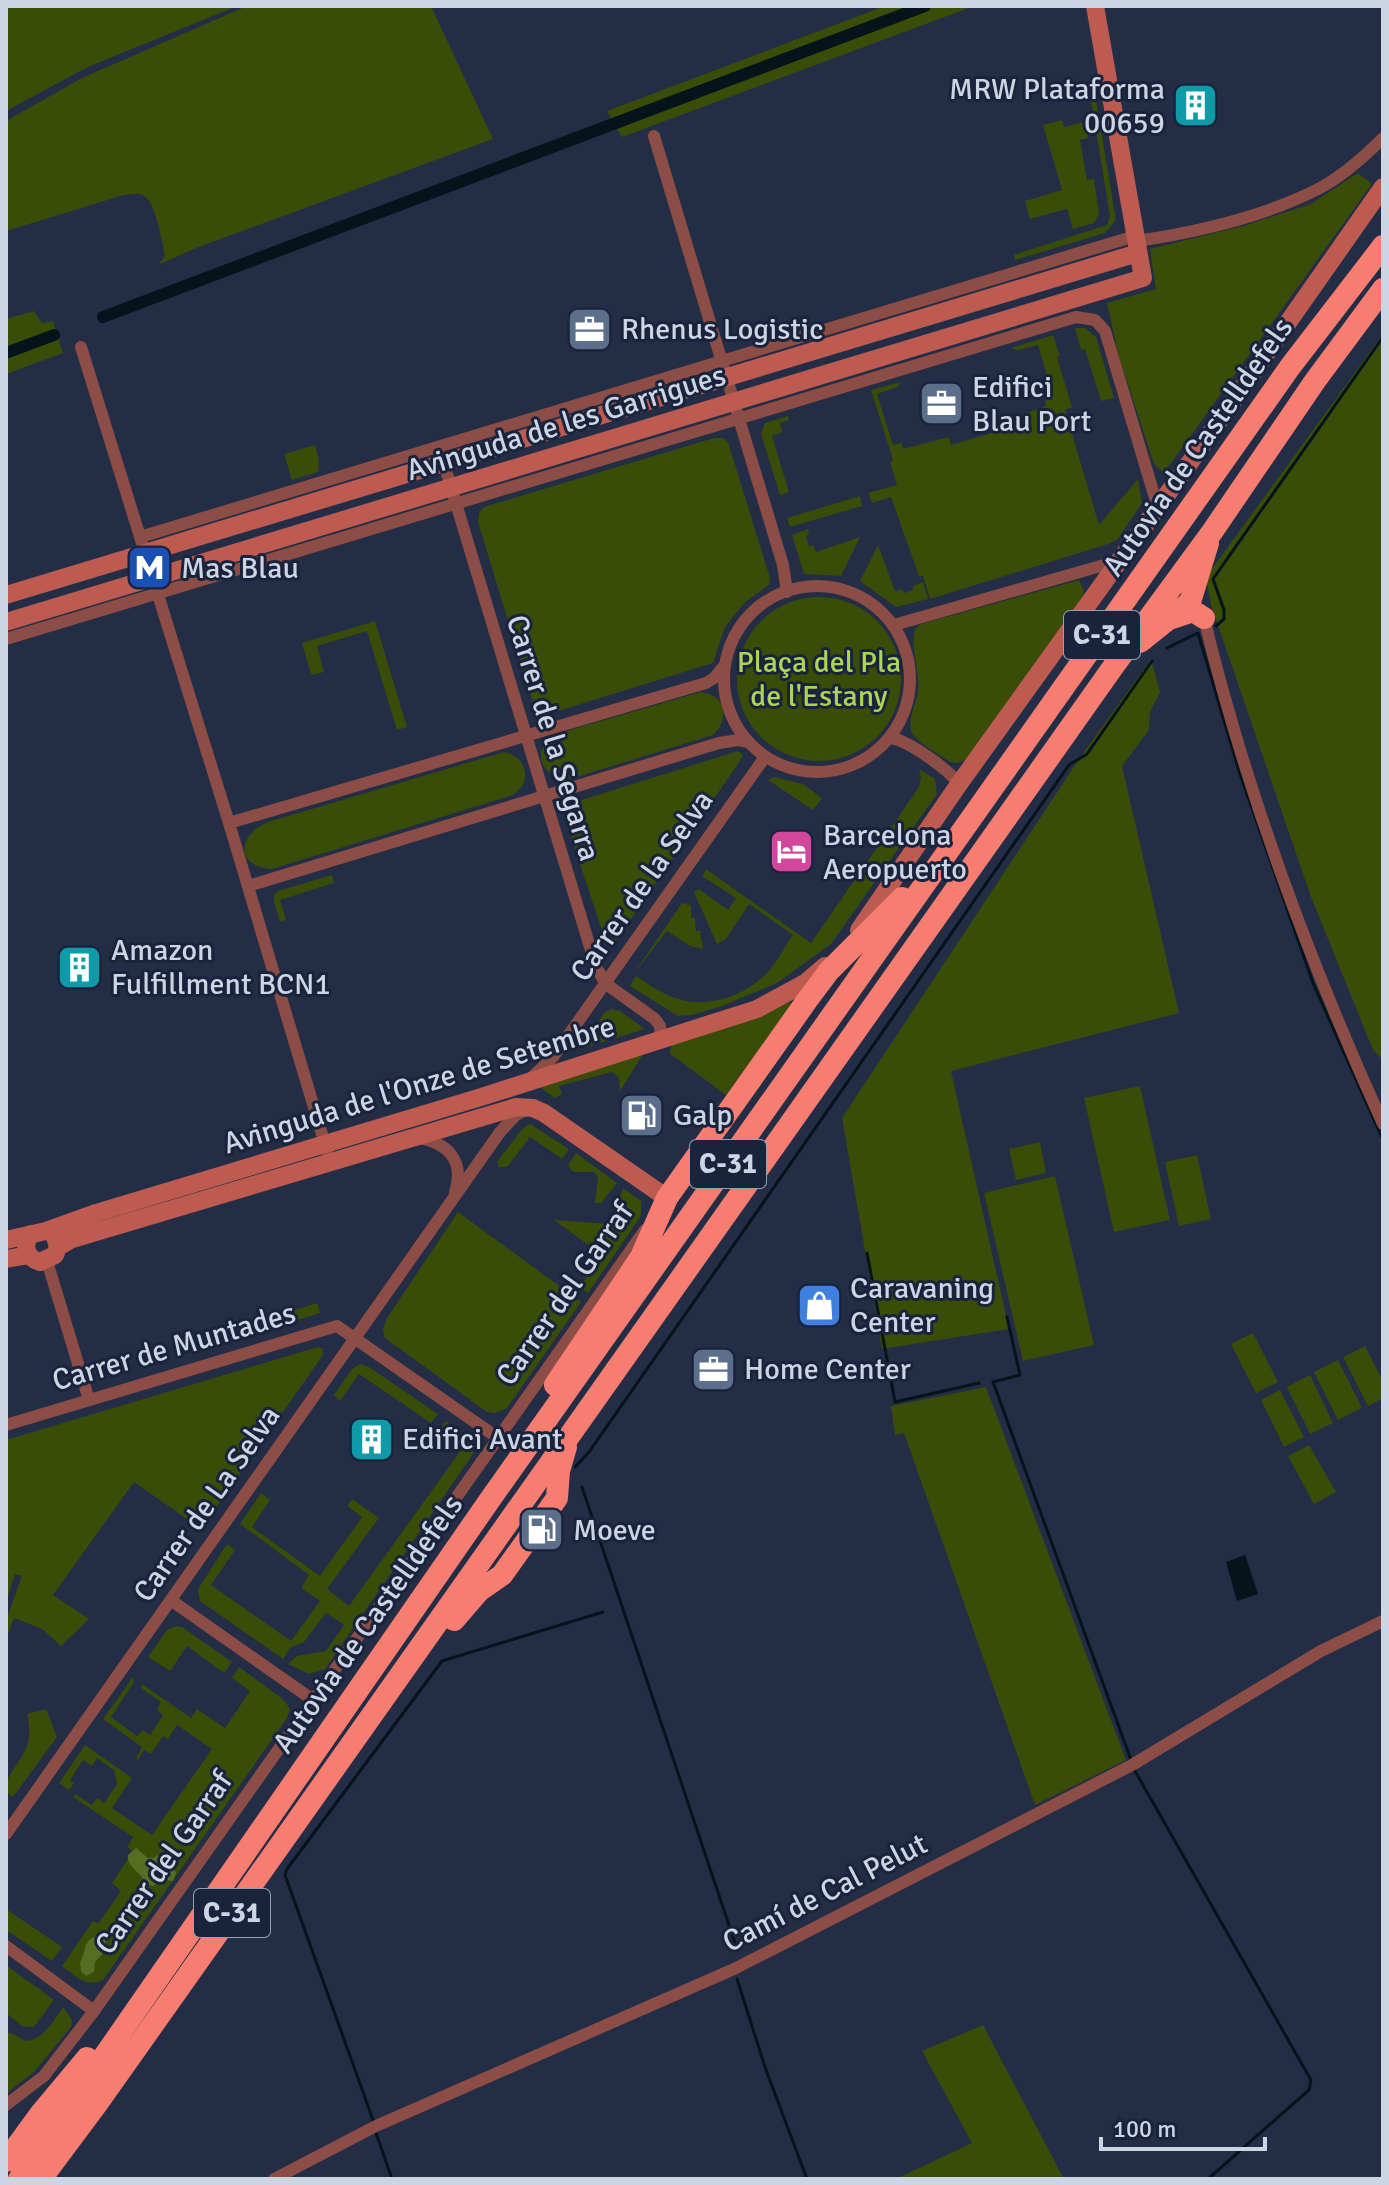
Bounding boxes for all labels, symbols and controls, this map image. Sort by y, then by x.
place label: MRW Plataforma 00659 [949,71,1165,142]
building icon: MRW Plataforma 00659 [1172,82,1220,130]
office icon: Rhenus Logistic [566,305,614,353]
place label: Rhenus Logistic [621,311,823,348]
street label: Autovia de Castelldefels [1095,311,1301,583]
street label: Avinguda de les Garrigues [402,357,730,489]
place label: Edifici Blau Port [972,369,1091,440]
office icon: Edifici Blau Port [917,380,965,428]
metro station icon: Mas Blau [126,544,174,592]
place label: Mas Blau [181,550,299,587]
street label: Carrer de la Segarra [498,611,608,865]
road number: C-31 [1064,611,1140,659]
park label: Plaça del Pla de l'Estany [737,644,901,715]
street label: Carrer de la Selva [562,783,722,989]
place label: Barcelona Aeropuerto [823,817,967,888]
hotel icon: Barcelona Aeropuerto [768,828,816,876]
place label: Amazon Fulfillment BCN1 [111,932,331,1003]
building icon: Amazon Fulfillment BCN1 [56,943,104,991]
street label: Avinguda de l'Onze de Setembre [219,1008,619,1162]
fuel station icon: Galp [618,1091,666,1139]
place label: Galp [673,1097,732,1134]
road number: C-31 [690,1140,766,1188]
street label: Carrer del Garraf [488,1194,643,1393]
place label: Caravaning Center [850,1270,994,1341]
shop icon: Caravaning Center [795,1281,843,1329]
street label: Carrer de Muntades [48,1295,300,1399]
office icon: Home Center [689,1345,737,1393]
place label: Home Center [744,1351,911,1388]
street label: Carrer de La Selva [126,1399,288,1609]
building icon: Edifici Avant [347,1415,395,1463]
place label: Edifici Avant [402,1421,563,1458]
street label: Autovia de Castelldefels [265,1488,471,1760]
fuel station icon: Moeve [518,1506,566,1554]
place label: Moeve [573,1512,656,1549]
street label: Carrer del Garraf [87,1763,242,1962]
street label: Camí de Cal Pelut [717,1826,933,1960]
road number: C-31 [194,1889,270,1937]
scale bar [1101,2101,1265,2151]
text: 100 m [1113,2114,1176,2144]

